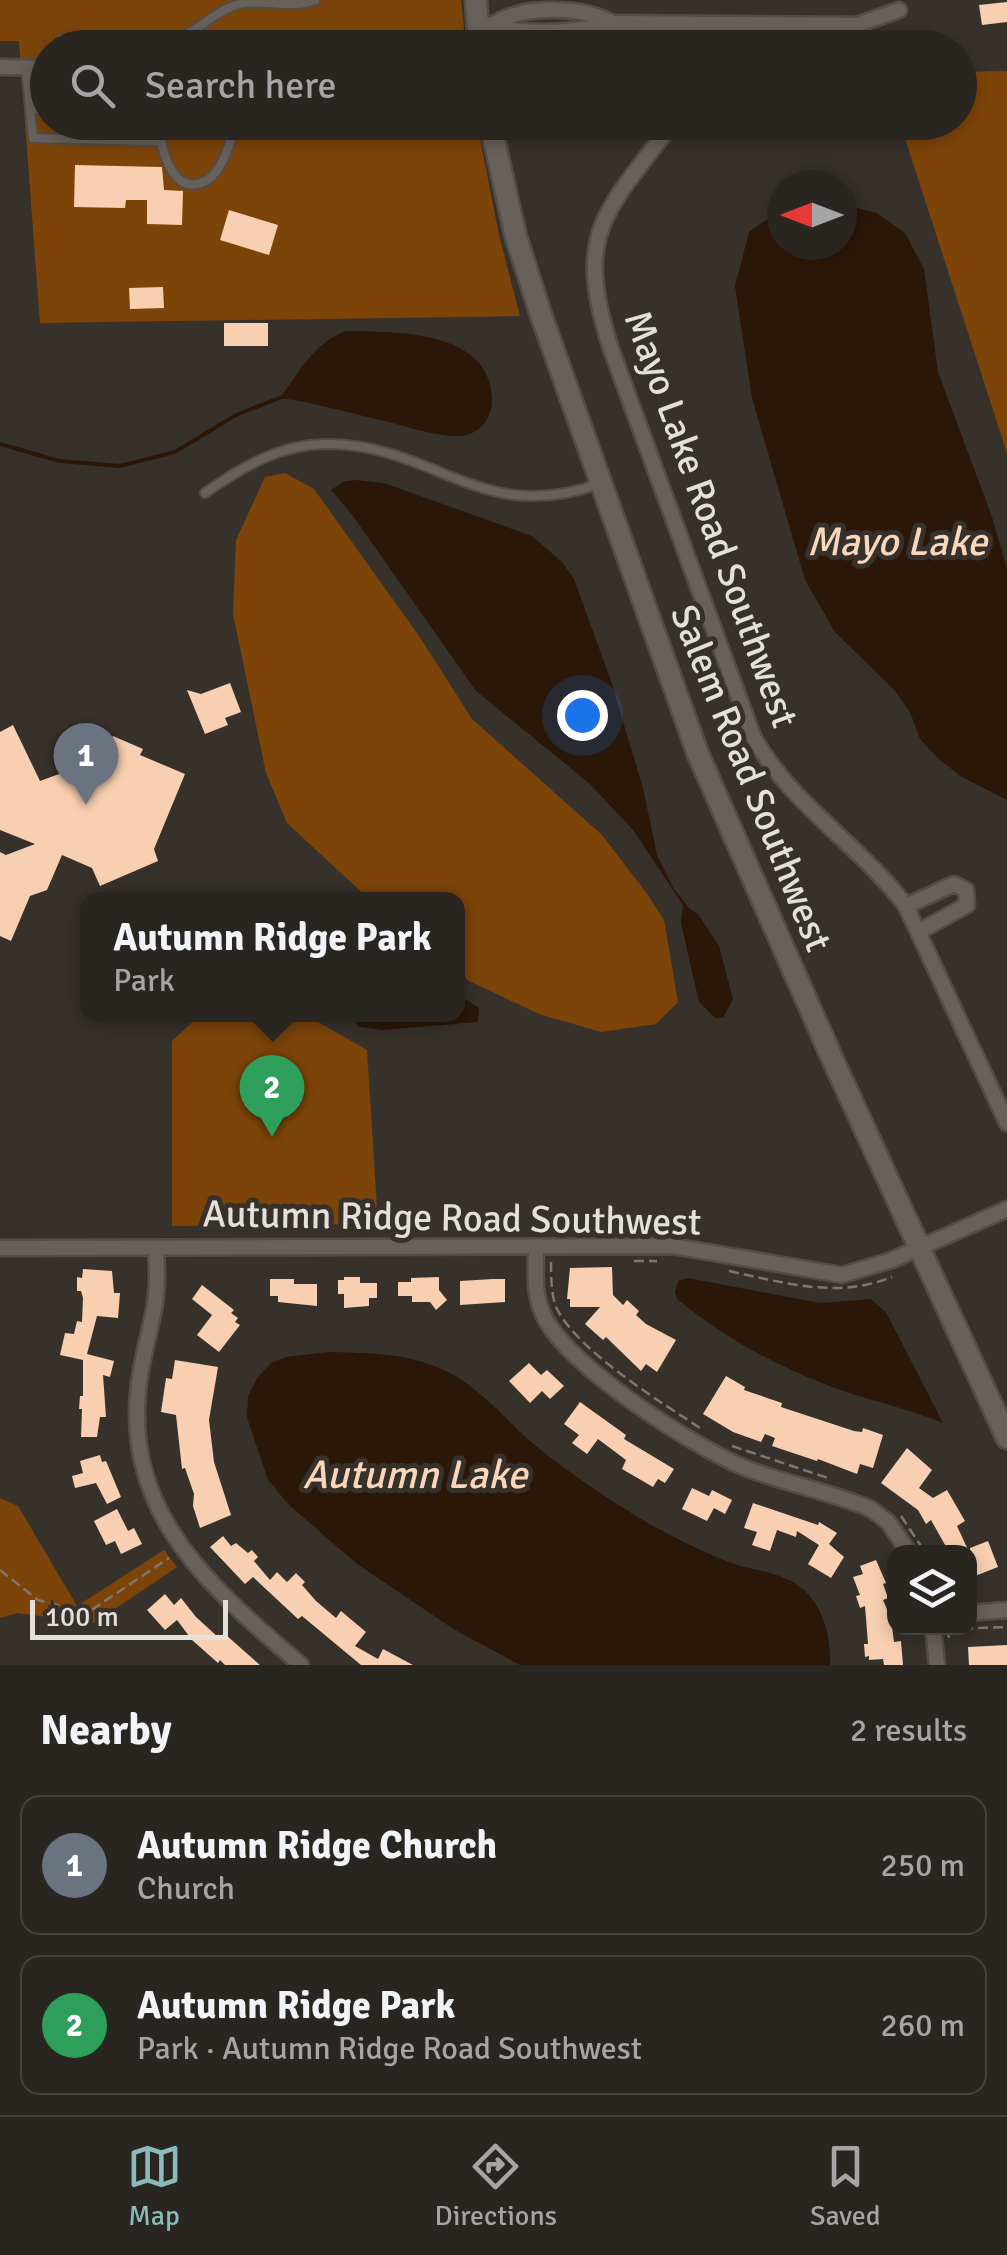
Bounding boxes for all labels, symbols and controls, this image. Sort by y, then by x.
search box [30,30,977,140]
icon: search [65,58,120,113]
text: Search here [145,62,337,109]
north arrow [767,170,857,260]
street label: Mayo Lake Road Southwest [614,304,808,734]
water label: Mayo Lake [807,517,989,567]
street label: Salem Road Southwest [660,598,842,958]
your location [557,690,608,741]
pin: 1 [54,722,118,805]
popup [80,892,465,1022]
text: Autumn Ridge Park [113,914,432,961]
text: Park [113,961,175,1000]
pin: 2 [240,1054,304,1137]
street label: Autumn Ridge Road Southwest [202,1190,702,1246]
water label: Autumn Lake [303,1450,529,1500]
map controls [887,1545,977,1635]
button: layers [887,1545,977,1635]
scale bar [30,1595,228,1640]
text: 100 m [45,1600,119,1634]
text: Nearby [40,1705,172,1756]
text: 2 results [850,1711,967,1750]
text: Autumn Ridge Church [137,1822,497,1869]
text: 1 [66,1846,83,1885]
text: 250 m [881,1846,965,1885]
text: Church [137,1869,235,1908]
text: Autumn Ridge Park [137,1982,455,2029]
text: 2 [66,2006,83,2045]
text: 260 m [881,2006,965,2045]
text: Park · Autumn Ridge Road Southwest [137,2029,642,2068]
tab: Map [127,2139,182,2233]
tab: Directions [435,2139,557,2233]
tab: Saved [810,2139,880,2233]

